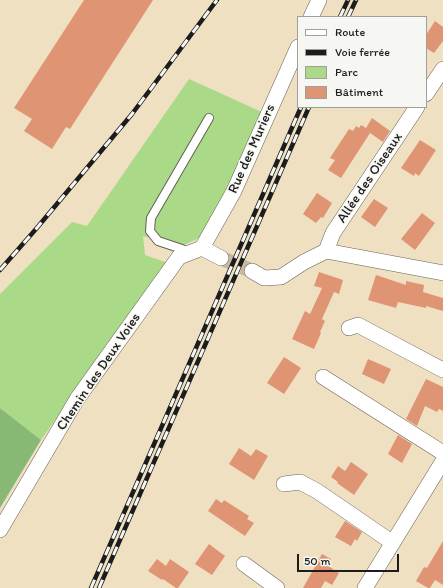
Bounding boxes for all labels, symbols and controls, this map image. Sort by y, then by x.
legend [297,16,427,108]
text: Route [335,25,365,39]
text: Voie ferrée [335,45,390,59]
text: Parc [335,65,358,79]
text: Bâtiment [335,85,383,99]
street label: Rue des Muriers [225,102,279,196]
street label: Allée des Oiseaux [334,130,406,226]
street label: Chemin des Deux Voies [53,310,145,434]
scale bar [299,546,401,572]
text: 50 m [304,554,330,568]

